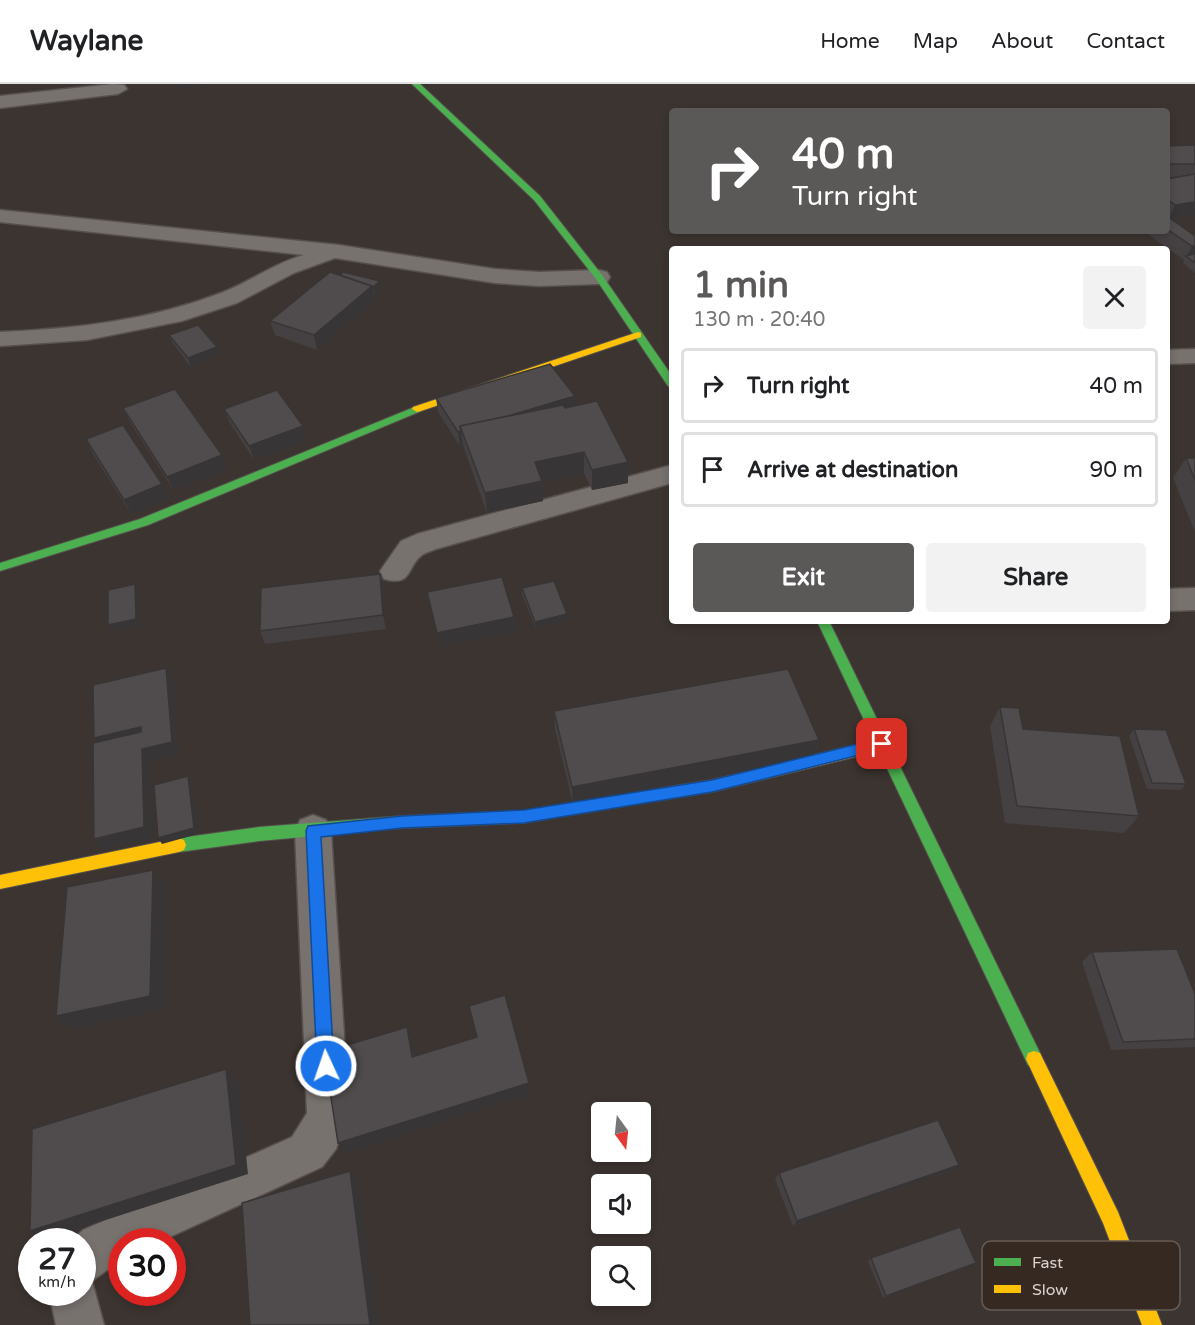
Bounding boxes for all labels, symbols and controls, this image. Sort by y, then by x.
text: Waylane [30,24,143,58]
text: Home [820,29,880,54]
text: Map [913,29,958,54]
text: About [991,29,1053,54]
text: Contact [1086,29,1165,54]
text: 40 m [792,129,894,180]
icon: right [693,132,771,210]
text: Turn right [792,180,918,213]
text: 1 min [693,264,789,307]
button: close [1083,266,1146,329]
text: 130 m · 20:40 [693,308,825,332]
icon: right [696,369,729,402]
text: Turn right [747,373,849,399]
text: 40 m [1089,373,1143,399]
icon: arrive [696,453,729,486]
text: Arrive at destination [747,457,958,483]
text: 90 m [1089,457,1143,483]
button: Exit [693,543,914,612]
button: Share [926,543,1146,612]
pin [856,718,907,769]
icon: arrive [865,727,898,760]
position arrow [294,1034,358,1098]
north arrow [591,1102,651,1162]
map controls [591,1102,651,1306]
button: sound [591,1174,651,1234]
speed limit sign: 30 [108,1228,186,1306]
text: 27 [38,1241,76,1278]
legend [982,1241,1180,1310]
button: search [591,1246,651,1306]
text: Fast [1032,1253,1063,1273]
text: km/h [38,1273,76,1291]
text: Slow [1032,1280,1068,1300]

